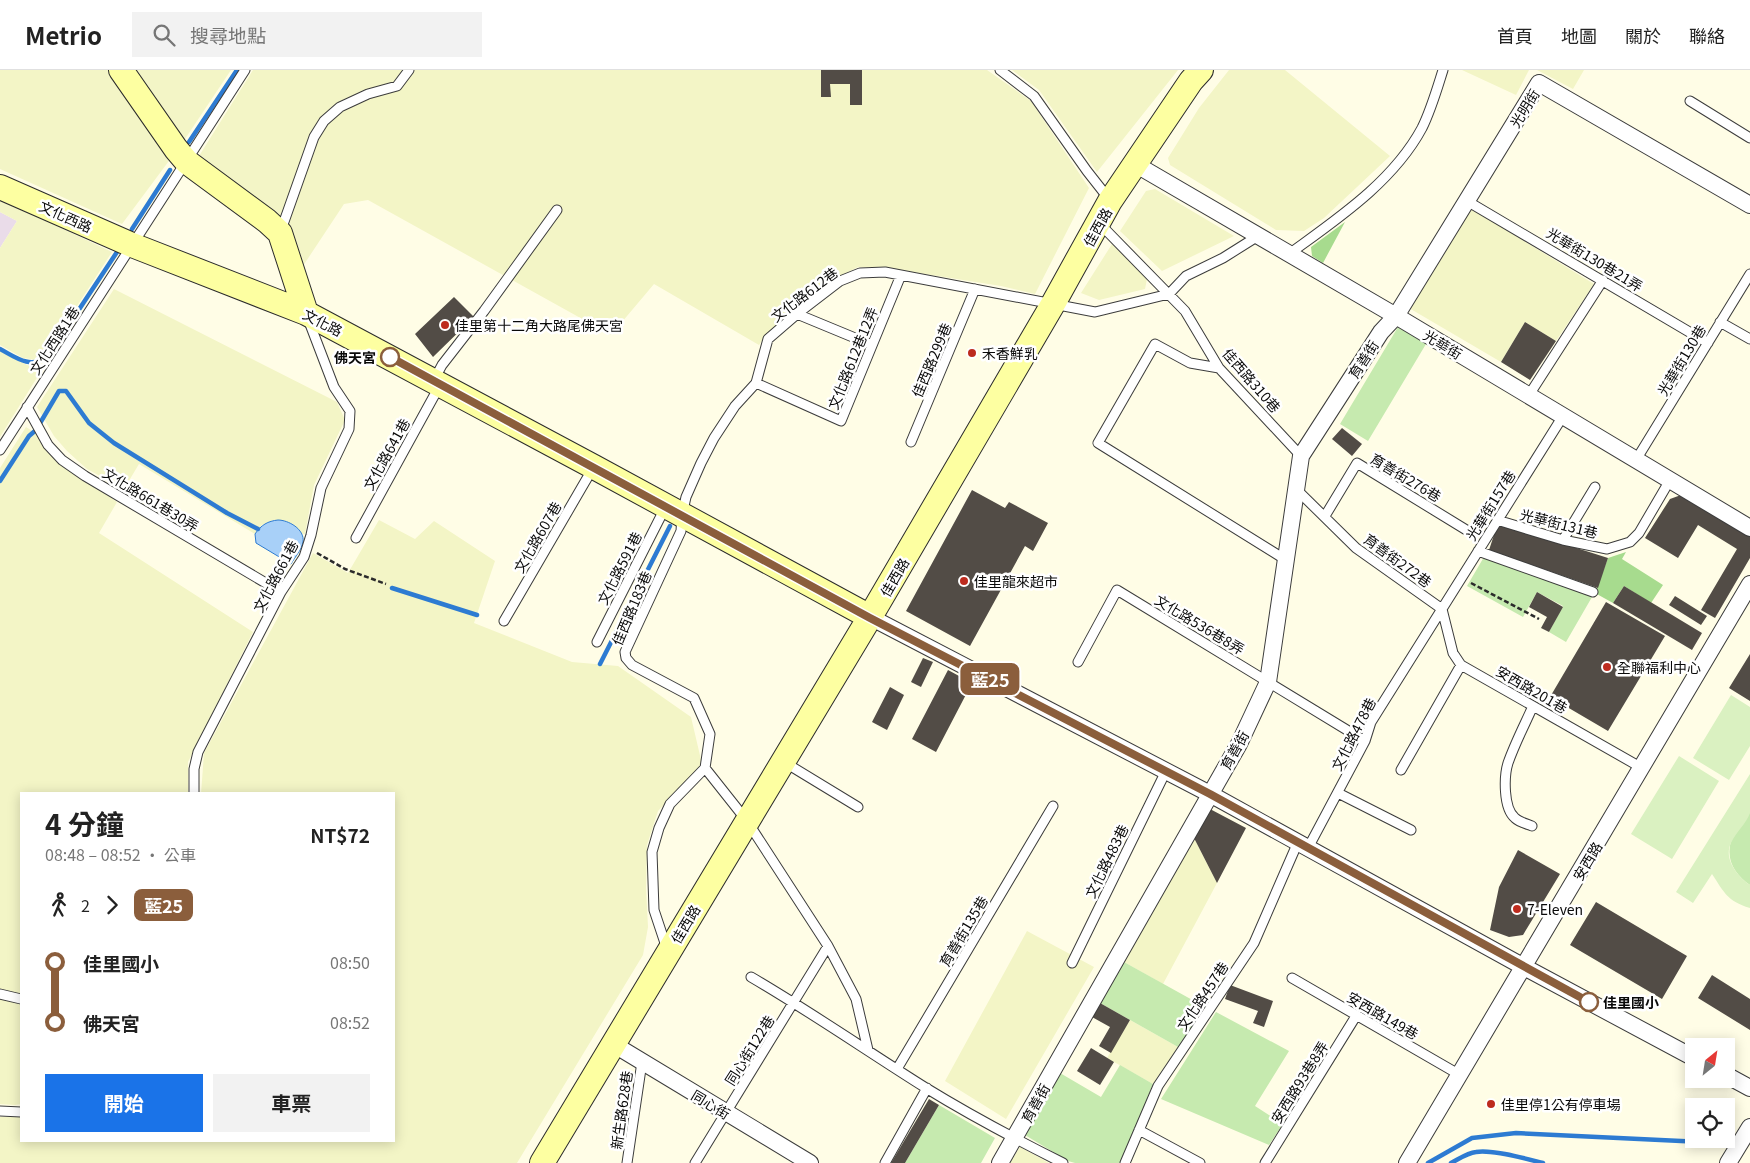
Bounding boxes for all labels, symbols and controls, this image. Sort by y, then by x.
search box [132,12,482,57]
text: Metrio [25,17,102,52]
icon: search [150,21,178,49]
text: 搜尋地點 [190,21,266,48]
text: 首頁 [1497,22,1533,48]
text: 地圖 [1561,22,1597,48]
text: 關於 [1625,22,1661,48]
text: 聯絡 [1689,22,1725,48]
street label: 光明街 [1504,85,1544,131]
street label: 文化西路 [36,195,96,237]
street label: 佳西路 [1078,204,1116,250]
street label: 光華街130巷21弄 [1543,222,1647,296]
street label: 文化路612巷 [766,262,842,326]
street label: 文化西路1巷 [24,302,84,378]
street label: 文化路 [300,304,346,340]
street label: 文化路612巷12弄 [822,304,882,412]
place label: 佳里第十二角大路尾佛天宮 [455,315,623,335]
marker: 佳里第十二角大路尾佛天宮 [439,319,451,331]
street label: 佳西路299巷 [906,320,956,400]
street label: 光華街130巷 [1652,321,1710,399]
street label: 光華街 [1420,325,1466,363]
street label: 育善街 [1343,336,1383,382]
place label: 禾香鮮乳 [982,343,1038,363]
street label: 佳西路310巷 [1218,344,1286,416]
place label: 佛天宮 [334,347,376,367]
marker: 佛天宮 [380,347,400,367]
marker: 禾香鮮乳 [966,347,978,359]
street label: 文化路641巷 [358,414,414,494]
street label: 育善街276巷 [1367,448,1445,506]
street label: 文化路661巷30弄 [99,462,203,536]
street label: 光華街157巷 [1461,466,1519,544]
street label: 文化路607巷 [509,498,565,576]
street label: 光華街131巷 [1518,504,1600,542]
street label: 文化路591巷 [592,528,646,608]
street label: 育善街272巷 [1360,529,1436,591]
street label: 文化路661巷 [248,536,302,616]
street label: 佳西路 [875,554,913,600]
street label: 佳西路183巷 [606,568,656,648]
place label: 佳里龍來超市 [974,571,1058,591]
marker: 佳里龍來超市 [958,575,970,587]
street label: 文化路536巷8弄 [1152,589,1248,659]
place label: 全聯福利中心 [1617,657,1701,677]
street label: 安西路201巷 [1493,661,1571,717]
marker: 全聯福利中心 [1601,661,1613,673]
line badge: 藍25 [961,663,1019,695]
text: 藍25 [970,666,1010,692]
street label: 文化路478巷 [1326,694,1380,774]
street label: 育善街 [1215,727,1253,773]
text: 4 分鐘 [45,803,124,843]
text: NT$72 [310,821,370,848]
street label: 文化路483巷 [1080,821,1132,901]
street label: 安西路 [1568,838,1606,884]
text: 08:48 – 08:52 · 公車 [45,842,196,866]
icon: walk [45,891,73,919]
icon: forward [98,891,126,919]
text: 藍25 [144,892,183,918]
street label: 育善街135巷 [934,892,992,970]
text: 2 [81,893,90,917]
place label: 7-Eleven [1527,899,1583,919]
street label: 佳西路 [666,901,704,947]
marker: 7-Eleven [1511,903,1523,915]
text: 佳里國小 [83,949,159,976]
text: 08:50 [330,950,370,974]
street label: 文化路457巷 [1172,958,1232,1034]
street label: 安西路149巷 [1344,987,1422,1043]
marker: 佳里國小 [1579,992,1599,1012]
place label: 佳里國小 [1603,992,1659,1012]
text: 佛天宮 [83,1009,140,1036]
text: 08:52 [330,1010,370,1034]
street label: 同心街122巷 [720,1011,778,1089]
street label: 安西路93巷8弄 [1266,1037,1332,1127]
north arrow [1685,1038,1735,1088]
map controls [1685,1038,1735,1148]
street label: 新生路628巷 [606,1069,636,1151]
button: 開始 [45,1074,203,1132]
button: 車票 [213,1074,370,1132]
street label: 育善街 [1016,1080,1054,1126]
street label: 同心街 [688,1085,734,1123]
place label: 佳里停1公有停車場 [1501,1094,1621,1114]
marker: 佳里停1公有停車場 [1485,1098,1497,1110]
button: locate [1685,1098,1735,1148]

